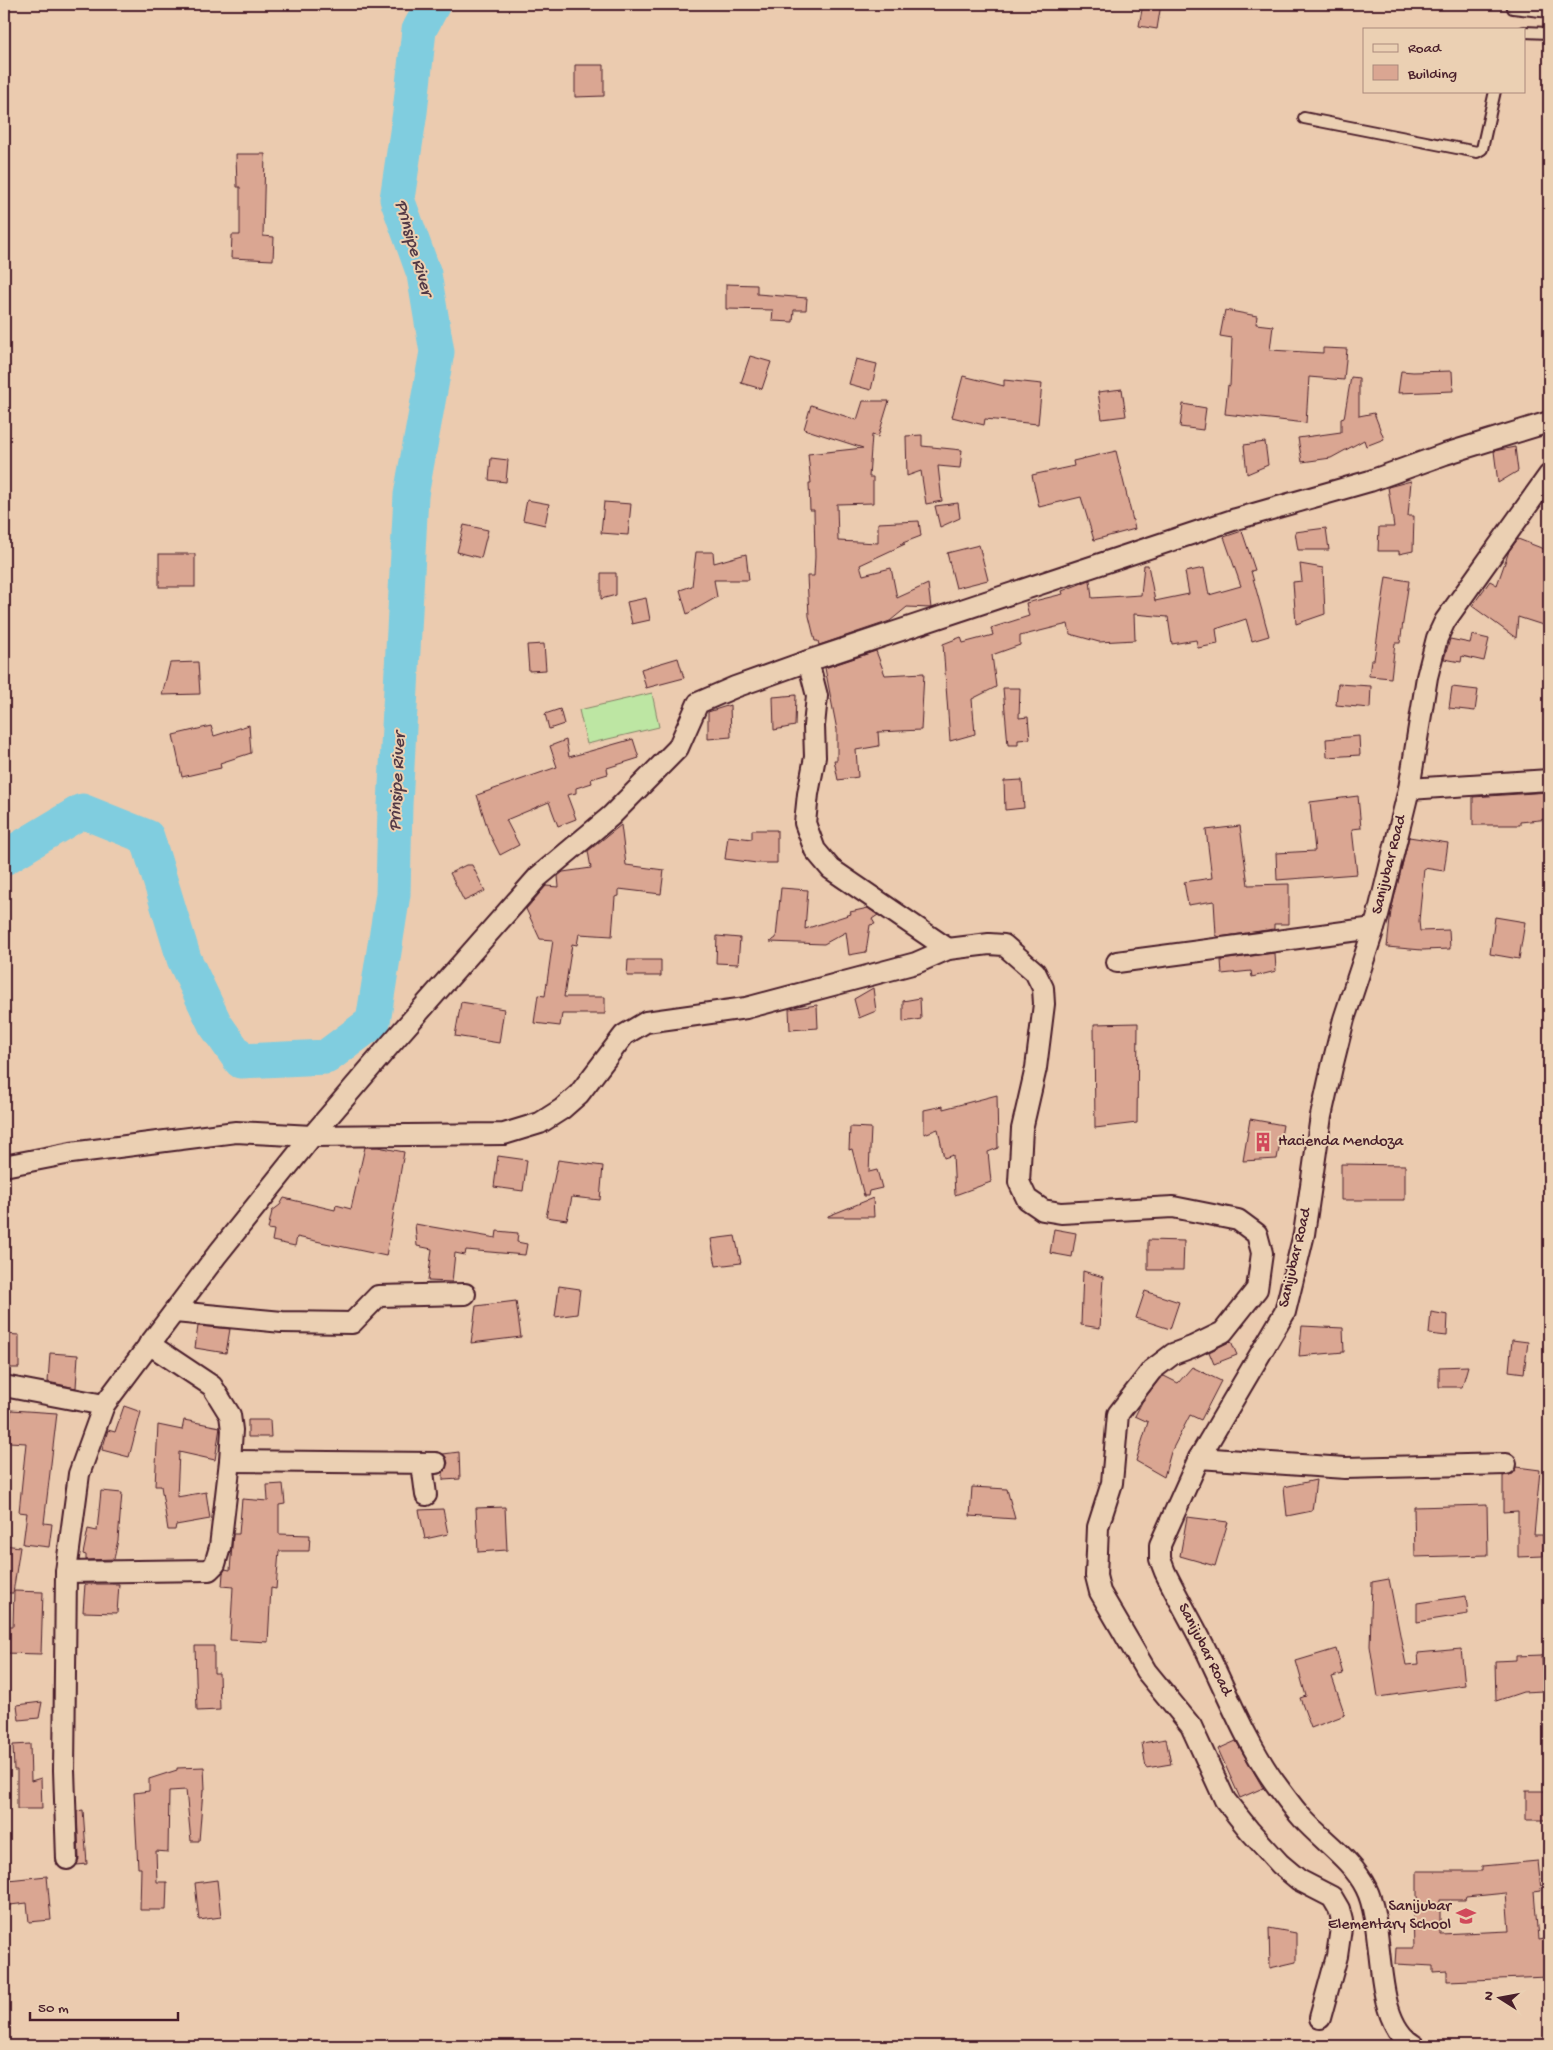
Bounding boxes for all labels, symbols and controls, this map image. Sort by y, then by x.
legend [1363,28,1526,92]
text: Road [1408,40,1442,58]
text: Building [1407,66,1457,84]
water label: Prinsipe River [389,198,438,302]
water label: Prinsipe River [385,729,411,832]
street label: Sanijubar Road [1369,812,1412,916]
building icon: Hacienda Mendoza [1252,1131,1274,1153]
place label: Hacienda Mendoza [1278,1133,1405,1152]
street label: Sanijubar Road [1275,1205,1317,1309]
street label: Sanijubar Road [1173,1601,1236,1701]
place label: Sanijubar Elementary School [1328,1898,1452,1935]
school or university icon: Sanijubar Elementary School [1455,1905,1477,1927]
north arrow [1476,1972,1526,2022]
scale bar [30,1990,178,2022]
text: N [1480,1990,1499,2002]
text: 50 m [38,2000,69,2018]

